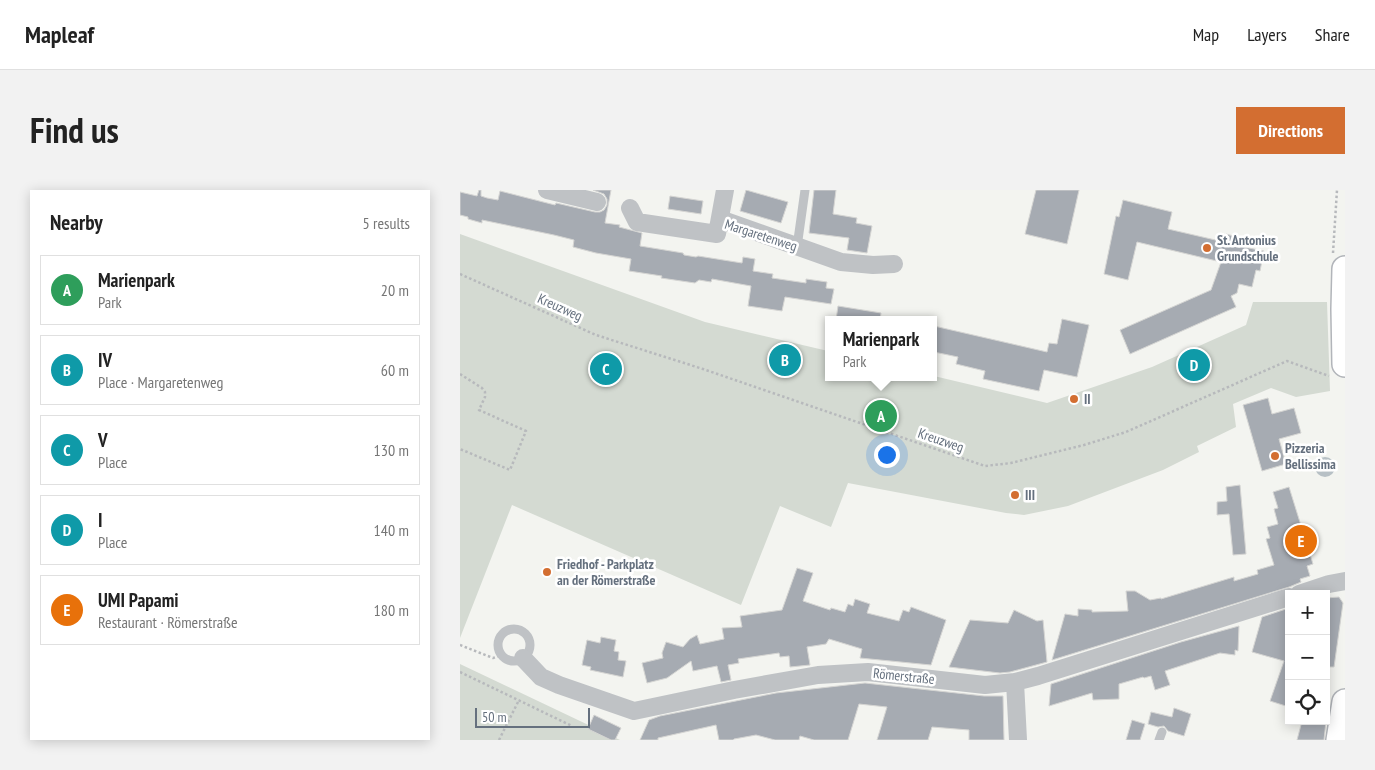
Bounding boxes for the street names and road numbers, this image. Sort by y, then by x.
street label: Margaretenweg [722,215,800,255]
street label: Kreuzweg [535,289,585,325]
street label: Kreuzweg [916,424,966,456]
street label: Römerstraße [872,664,936,688]

